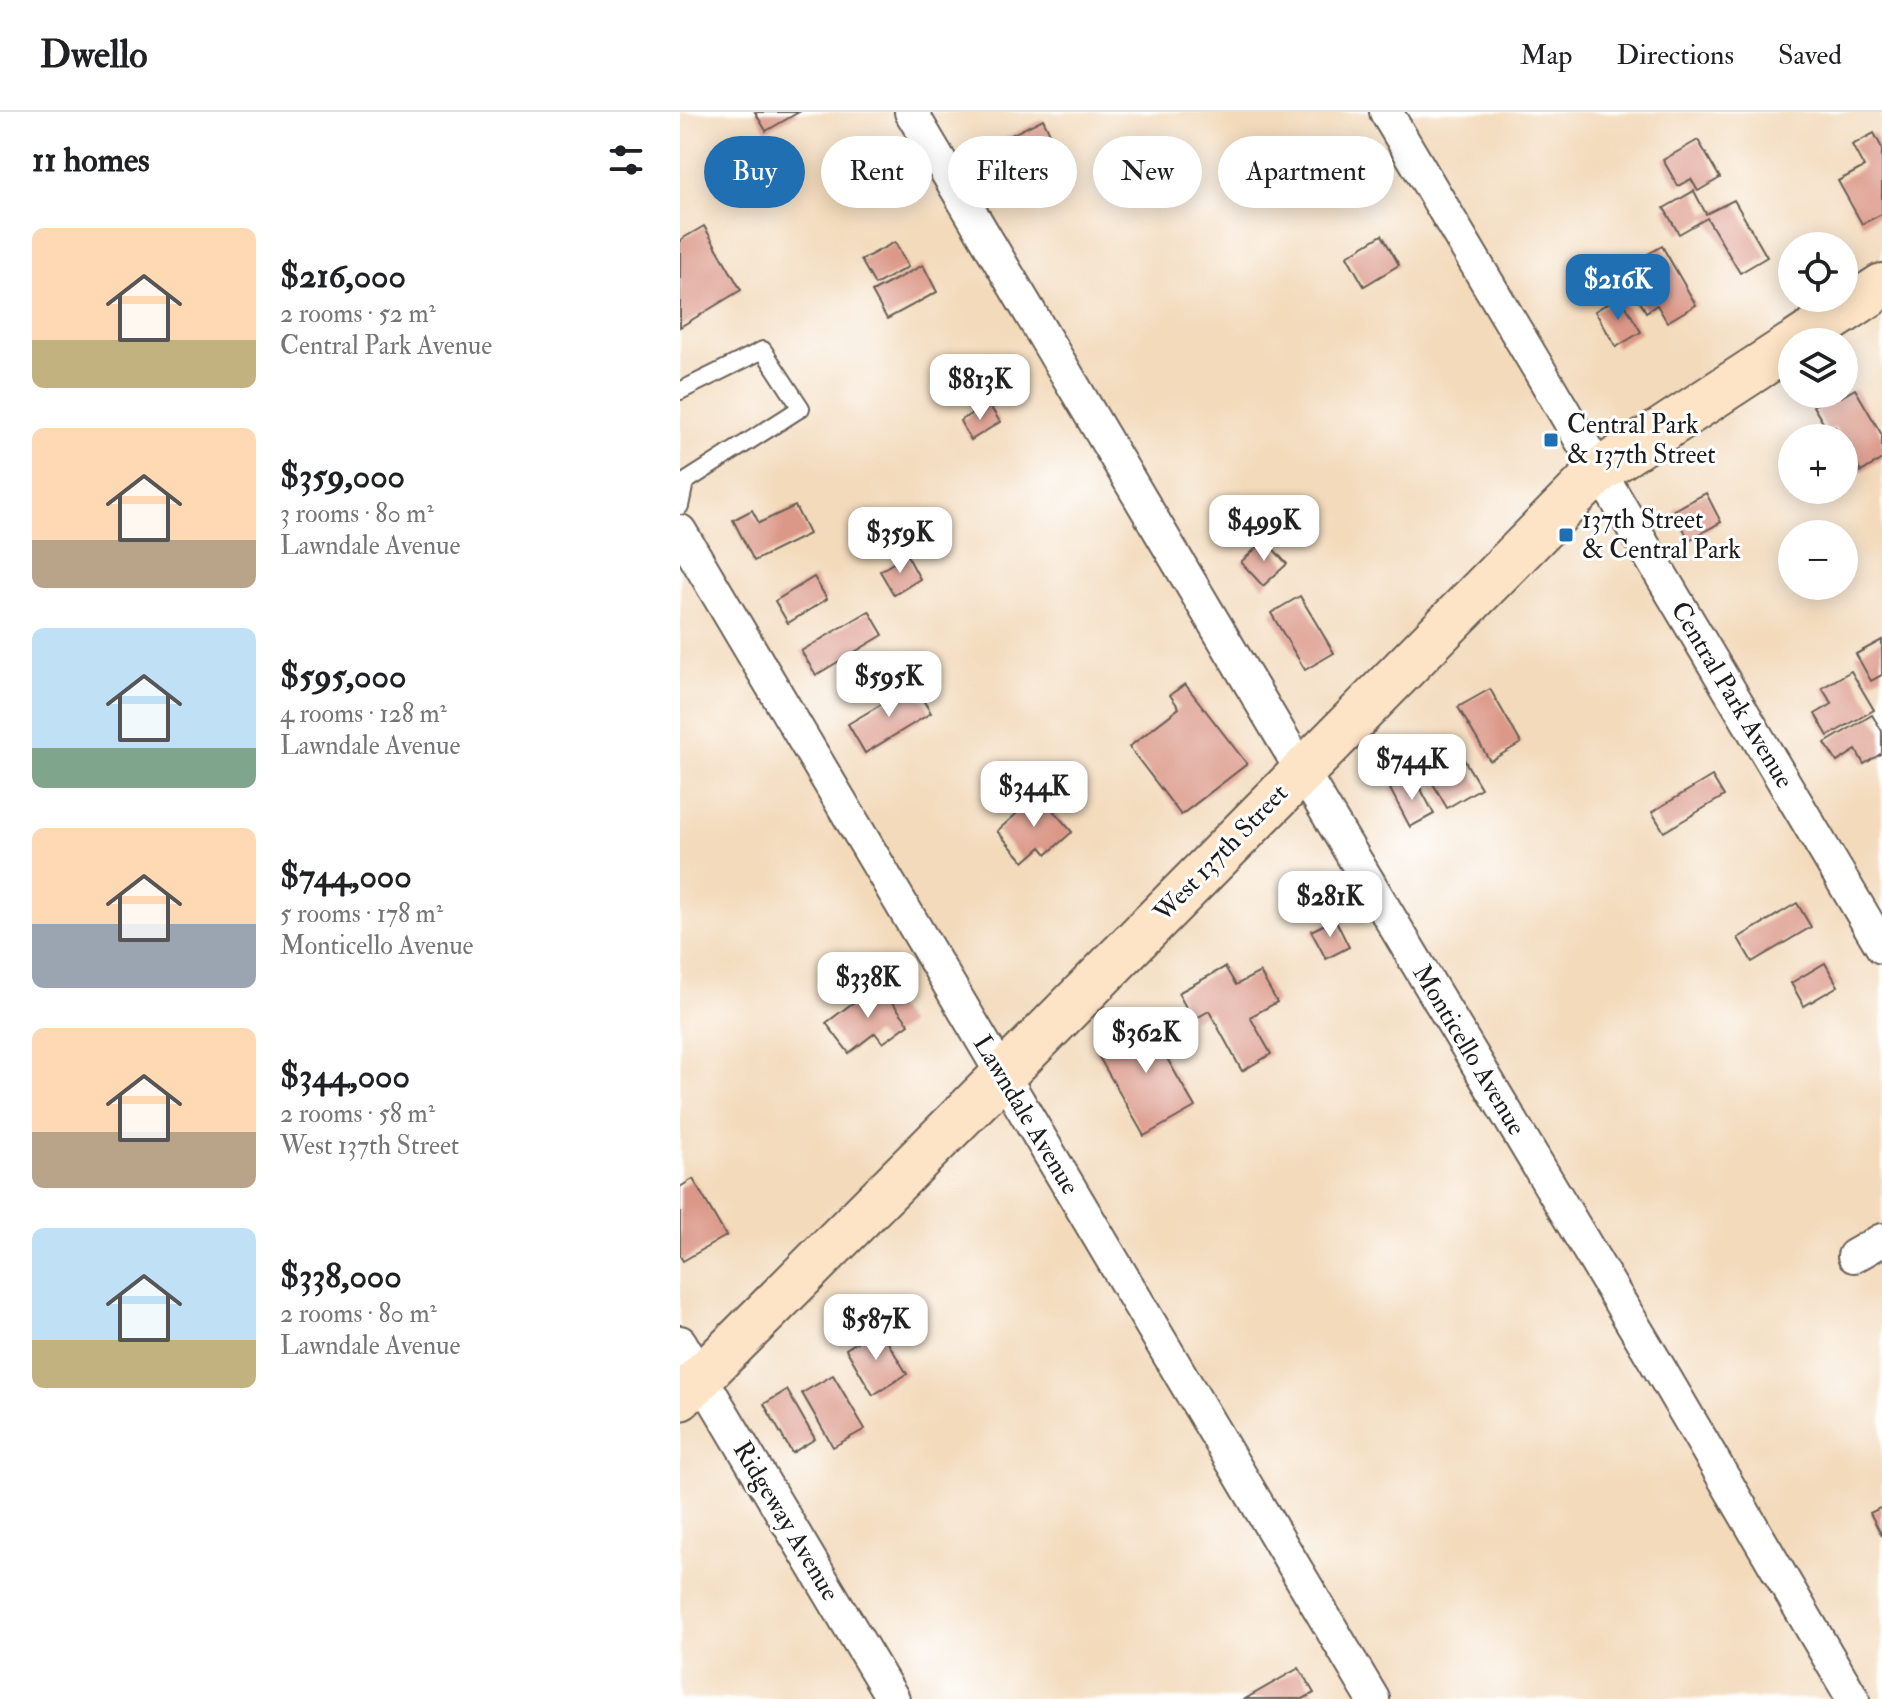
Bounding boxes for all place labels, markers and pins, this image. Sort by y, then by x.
pin: $216K [1562,254,1674,322]
pin: $813K [924,354,1036,422]
place label: Central Park & 137th Street [1567,409,1716,471]
marker: Central Park & 137th Street [1542,431,1560,449]
pin: $499K [1208,495,1320,563]
place label: 137th Street & Central Park [1582,504,1741,566]
pin: $359K [844,507,956,575]
marker: 137th Street & Central Park [1557,526,1575,544]
pin: $595K [833,651,945,719]
pin: $744K [1356,734,1468,802]
pin: $344K [978,761,1090,829]
pin: $281K [1274,871,1386,939]
pin: $338K [812,952,924,1020]
pin: $362K [1090,1007,1202,1075]
pin: $587K [820,1294,932,1362]

